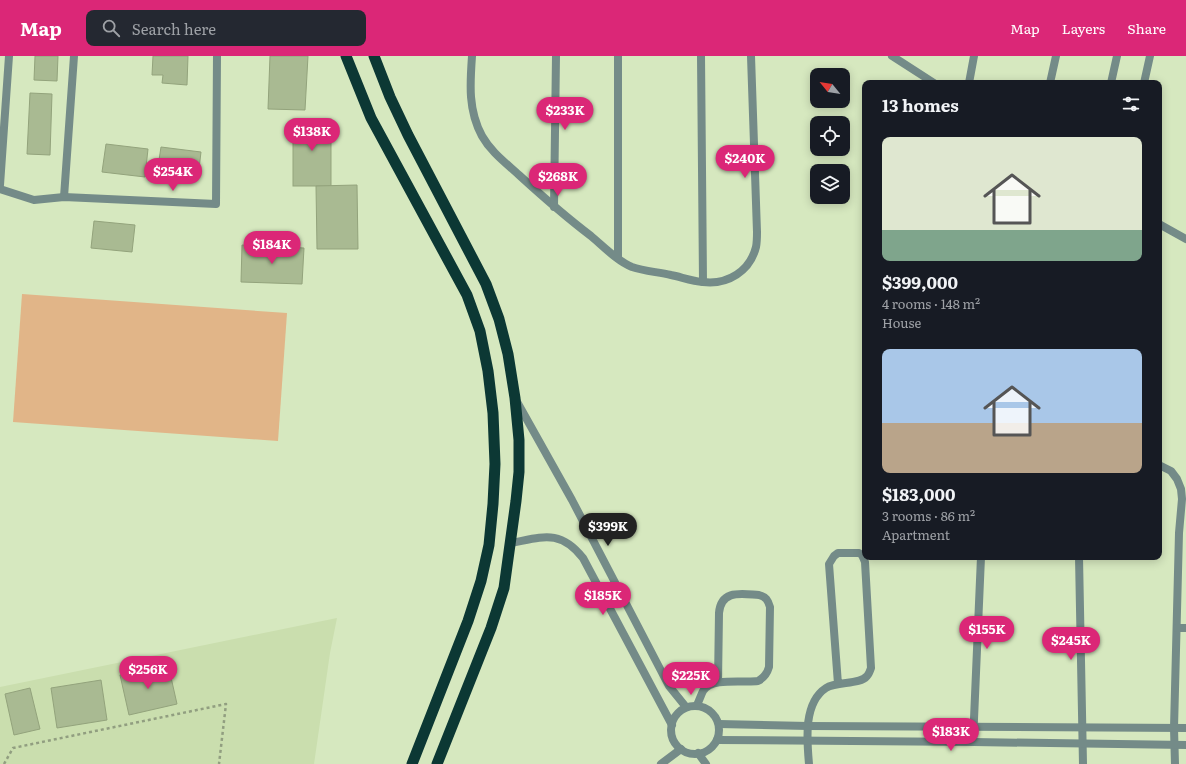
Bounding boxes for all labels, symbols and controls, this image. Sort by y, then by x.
search box [86,10,366,46]
text: Map [20,14,62,42]
icon: search [100,17,122,39]
text: Search here [132,17,216,40]
text: Map [1010,18,1040,38]
text: Layers [1062,18,1105,38]
text: Share [1127,18,1166,38]
north arrow [810,68,850,108]
map controls [810,68,850,204]
text: 13 homes [882,92,959,117]
icon: filters [1120,93,1142,115]
pin: $233K [537,97,593,131]
text: $233K [545,100,585,119]
button: locate [810,116,850,156]
pin: $138K [284,118,340,152]
text: $138K [293,121,331,140]
pin: $240K [717,145,773,179]
text: $240K [725,148,765,167]
pin: $254K [145,158,201,192]
text: $254K [153,161,193,180]
pin: $268K [530,163,586,197]
icon: home [976,163,1048,235]
button: layers [810,164,850,204]
text: $268K [538,166,578,185]
pin: $184K [244,231,300,265]
text: $184K [253,234,291,253]
text: $399,000 [882,269,958,294]
text: 4 rooms · 148 m² [882,294,980,313]
text: House [882,313,921,332]
icon: home [976,375,1048,447]
text: $183,000 [882,481,956,506]
text: 3 rooms · 86 m² [882,506,975,525]
pin: $399K [580,513,636,547]
text: $399K [588,516,628,535]
text: Apartment [882,525,950,544]
pin: $185K [575,582,631,616]
text: $185K [584,585,622,604]
pin: $155K [959,616,1015,650]
text: $155K [968,619,1006,638]
pin: $245K [1043,627,1099,661]
text: $245K [1051,630,1091,649]
pin: $256K [120,656,176,690]
text: $256K [128,659,168,678]
pin: $225K [663,662,719,696]
text: $225K [672,665,710,684]
pin: $183K [923,718,979,752]
text: $183K [932,721,970,740]

